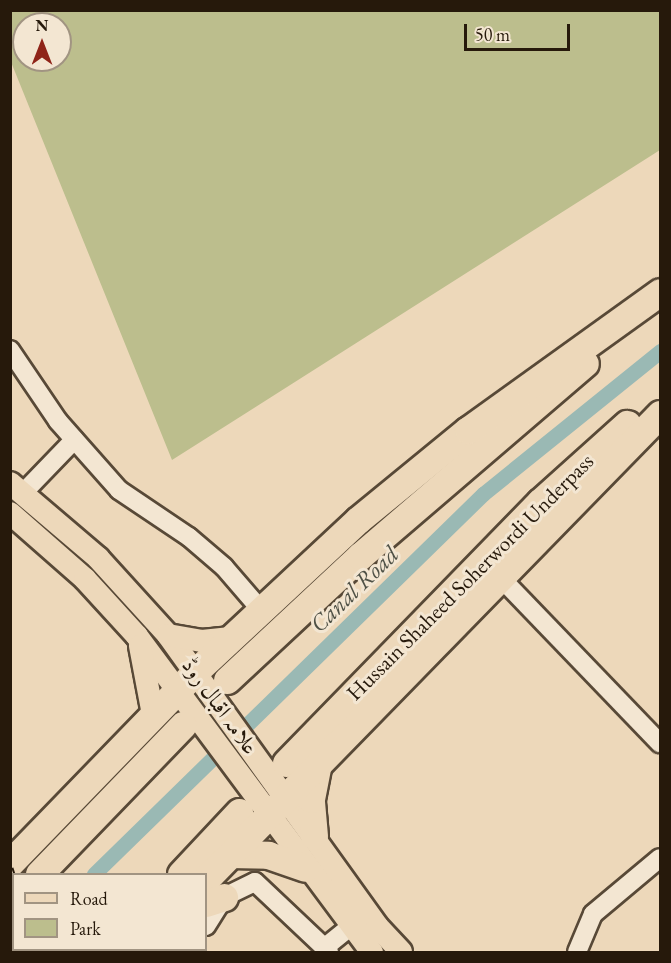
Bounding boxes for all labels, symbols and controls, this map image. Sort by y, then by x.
north arrow [12,12,72,72]
scale bar [467,12,574,50]
text: N [36,15,48,36]
text: 50 m [475,23,510,46]
street label: Hussain Shaheed Soherwordi Underpass [341,448,599,706]
water label: Canal Road [304,540,404,638]
street label: علامہ اقبال روڈ [176,653,264,759]
legend [12,873,207,951]
text: Road [70,887,108,910]
text: Park [70,917,101,940]

